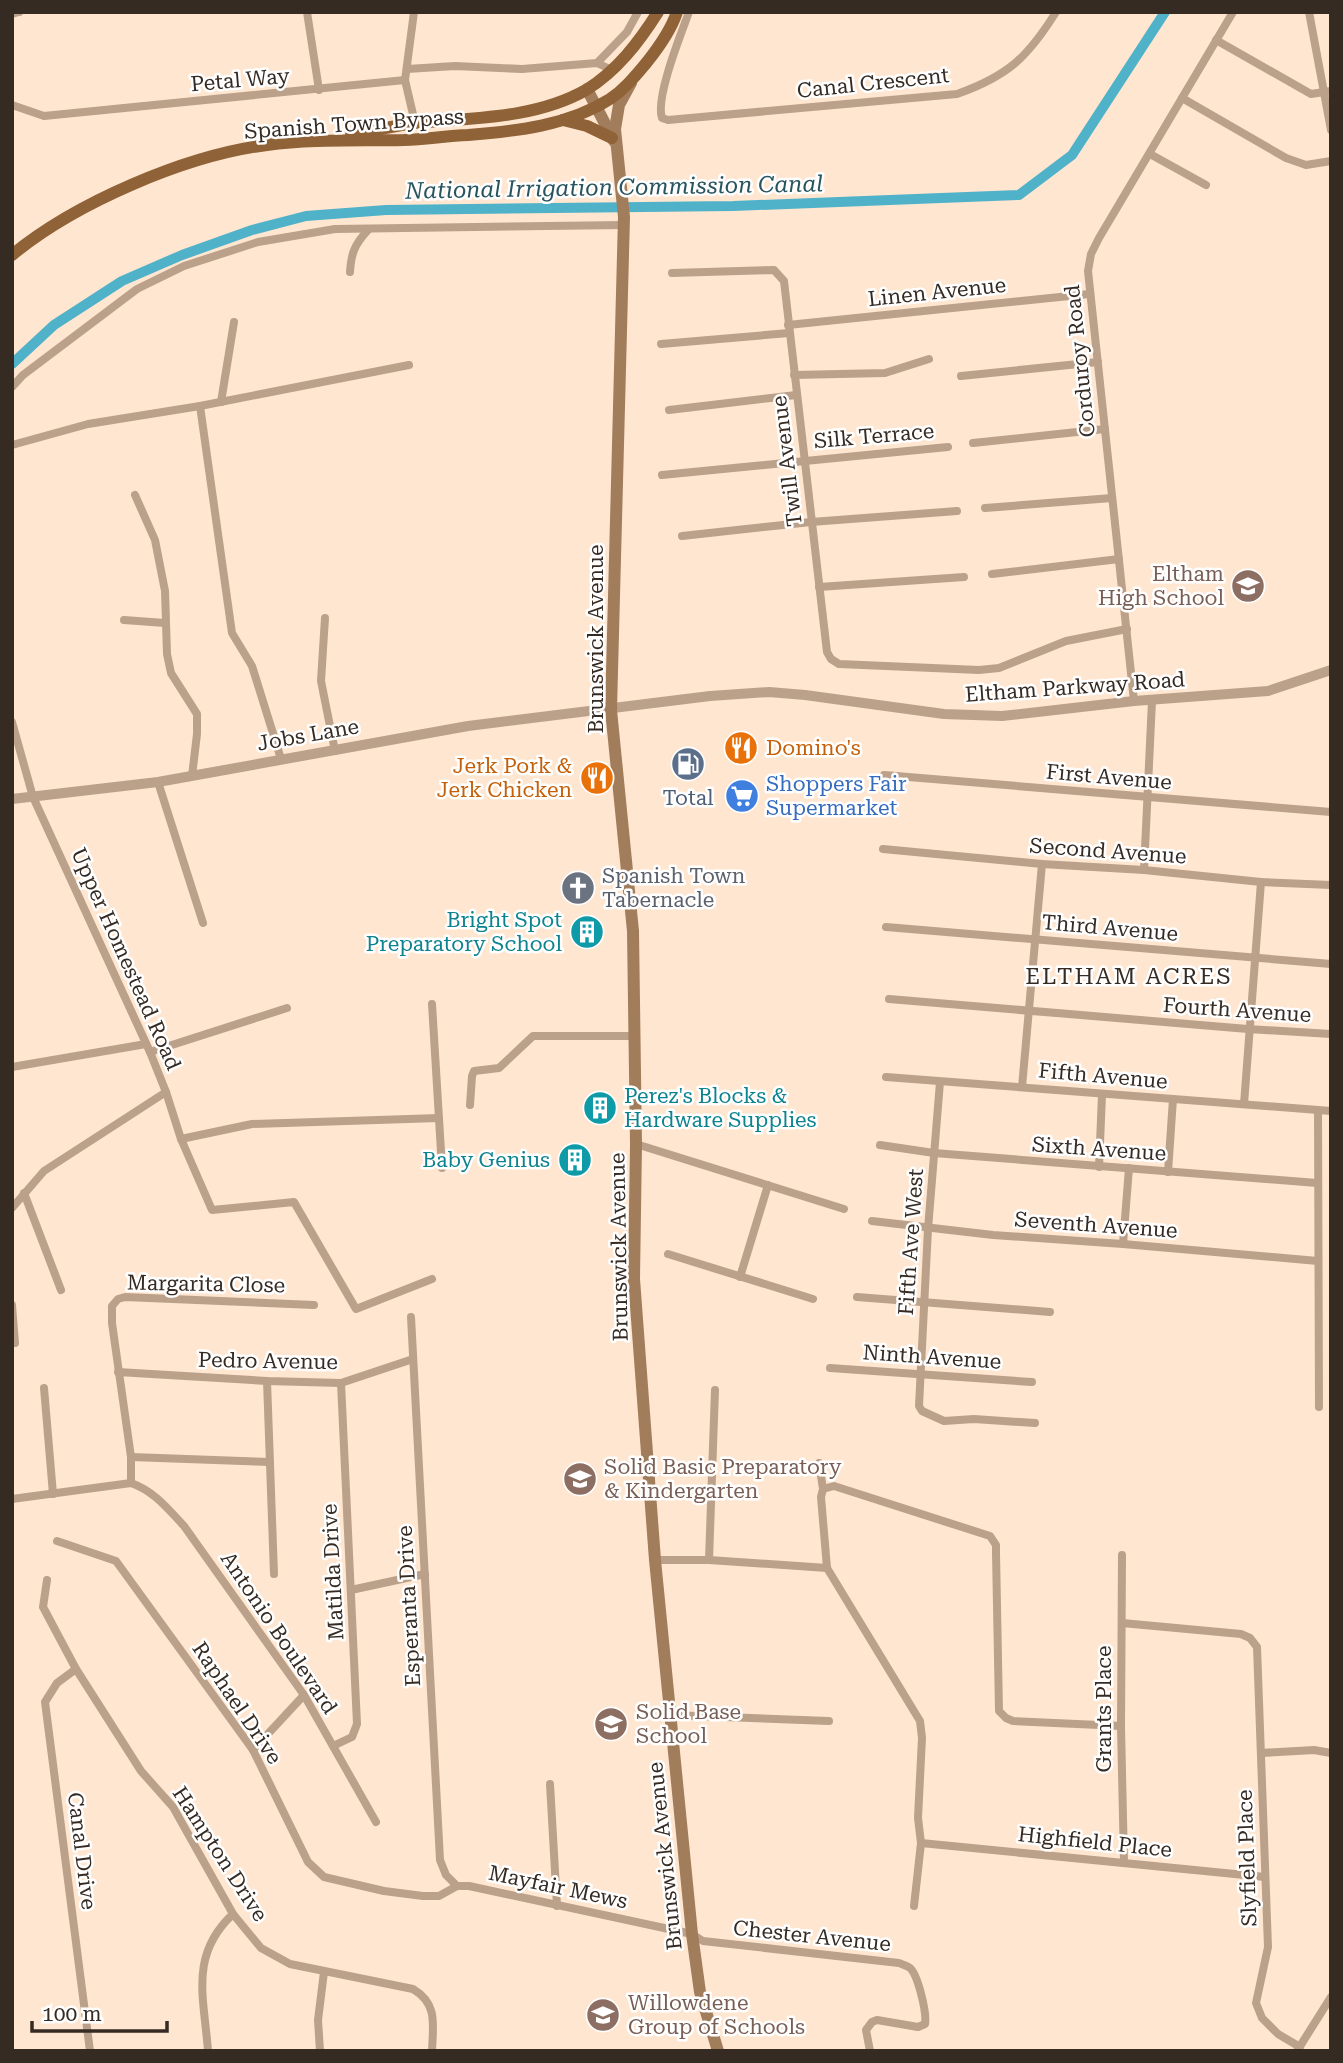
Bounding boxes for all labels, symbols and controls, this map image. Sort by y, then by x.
street label: Canal Crescent [796,63,950,103]
street label: Petal Way [190,64,291,96]
street label: Spanish Town Bypass [243,104,465,144]
water label: National Irrigation Commission Canal [404,170,823,205]
street label: Linen Avenue [867,273,1007,311]
street label: Corduroy Road [1060,283,1100,438]
street label: Twill Avenue [767,394,807,528]
street label: Silk Terrace [813,419,935,453]
street label: Brunswick Avenue [584,545,608,733]
place label: Eltham High School [1098,562,1225,610]
school or university icon: Eltham High School [1229,567,1267,605]
street label: Eltham Parkway Road [964,667,1186,707]
street label: Jobs Lane [255,714,361,756]
restaurant icon: Domino's [722,729,760,767]
place label: Domino's [766,736,861,760]
fuel station icon: Total [669,745,707,783]
place label: Jerk Pork & Jerk Chicken [437,754,572,802]
restaurant icon: Jerk Pork & Jerk Chicken [578,759,616,797]
street label: First Avenue [1045,760,1173,794]
place label: Shoppers Fair Supermarket [766,772,907,820]
supermarket icon: Shoppers Fair Supermarket [723,777,761,815]
place label: Total [662,786,714,810]
street label: Second Avenue [1029,834,1187,868]
street label: Upper Homestead Road [66,844,186,1074]
place label: Spanish Town Tabernacle [602,864,746,912]
church icon: Spanish Town Tabernacle [559,869,597,907]
place label: Bright Spot Preparatory School [366,908,563,956]
street label: Third Avenue [1041,910,1179,946]
building icon: Bright Spot Preparatory School [568,913,606,951]
district label: ELTHAM ACRES [1025,963,1233,990]
street label: Fourth Avenue [1162,993,1312,1027]
street label: Fifth Avenue [1037,1058,1169,1094]
place label: Perez's Blocks & Hardware Supplies [624,1084,817,1132]
building icon: Perez's Blocks & Hardware Supplies [581,1089,619,1127]
street label: Sixth Avenue [1031,1132,1167,1166]
building icon: Baby Genius [556,1141,594,1179]
place label: Baby Genius [422,1148,550,1172]
street label: Brunswick Avenue [605,1152,633,1342]
street label: Fifth Ave West [894,1168,928,1316]
street label: Seventh Avenue [1014,1207,1178,1243]
street label: Margarita Close [127,1271,285,1297]
street label: Ninth Avenue [862,1340,1002,1374]
street label: Pedro Avenue [198,1348,338,1374]
place label: Solid Basic Preparatory & Kindergarten [604,1455,842,1503]
school or university icon: Solid Basic Preparatory & Kindergarten [561,1460,599,1498]
street label: Matilda Drive [317,1503,349,1641]
street label: Esperanta Drive [393,1525,425,1687]
street label: Antonio Boulevard [216,1547,342,1719]
street label: Raphael Drive [187,1637,287,1769]
street label: Grants Place [1092,1645,1116,1773]
place label: Solid Base School [636,1700,741,1748]
school or university icon: Solid Base School [592,1705,630,1743]
street label: Brunswick Avenue [643,1761,687,1951]
street label: Hampton Drive [168,1782,272,1926]
street label: Slyfield Place [1233,1789,1261,1927]
street label: Canal Drive [63,1791,101,1911]
street label: Highfield Place [1017,1822,1173,1862]
street label: Mayfair Mews [486,1861,630,1913]
street label: Chester Avenue [732,1916,892,1956]
scale bar [32,1990,166,2034]
place label: Willowdene Group of Schools [628,1991,805,2039]
school or university icon: Willowdene Group of Schools [584,1996,622,2034]
text: 100 m [42,2002,102,2026]

